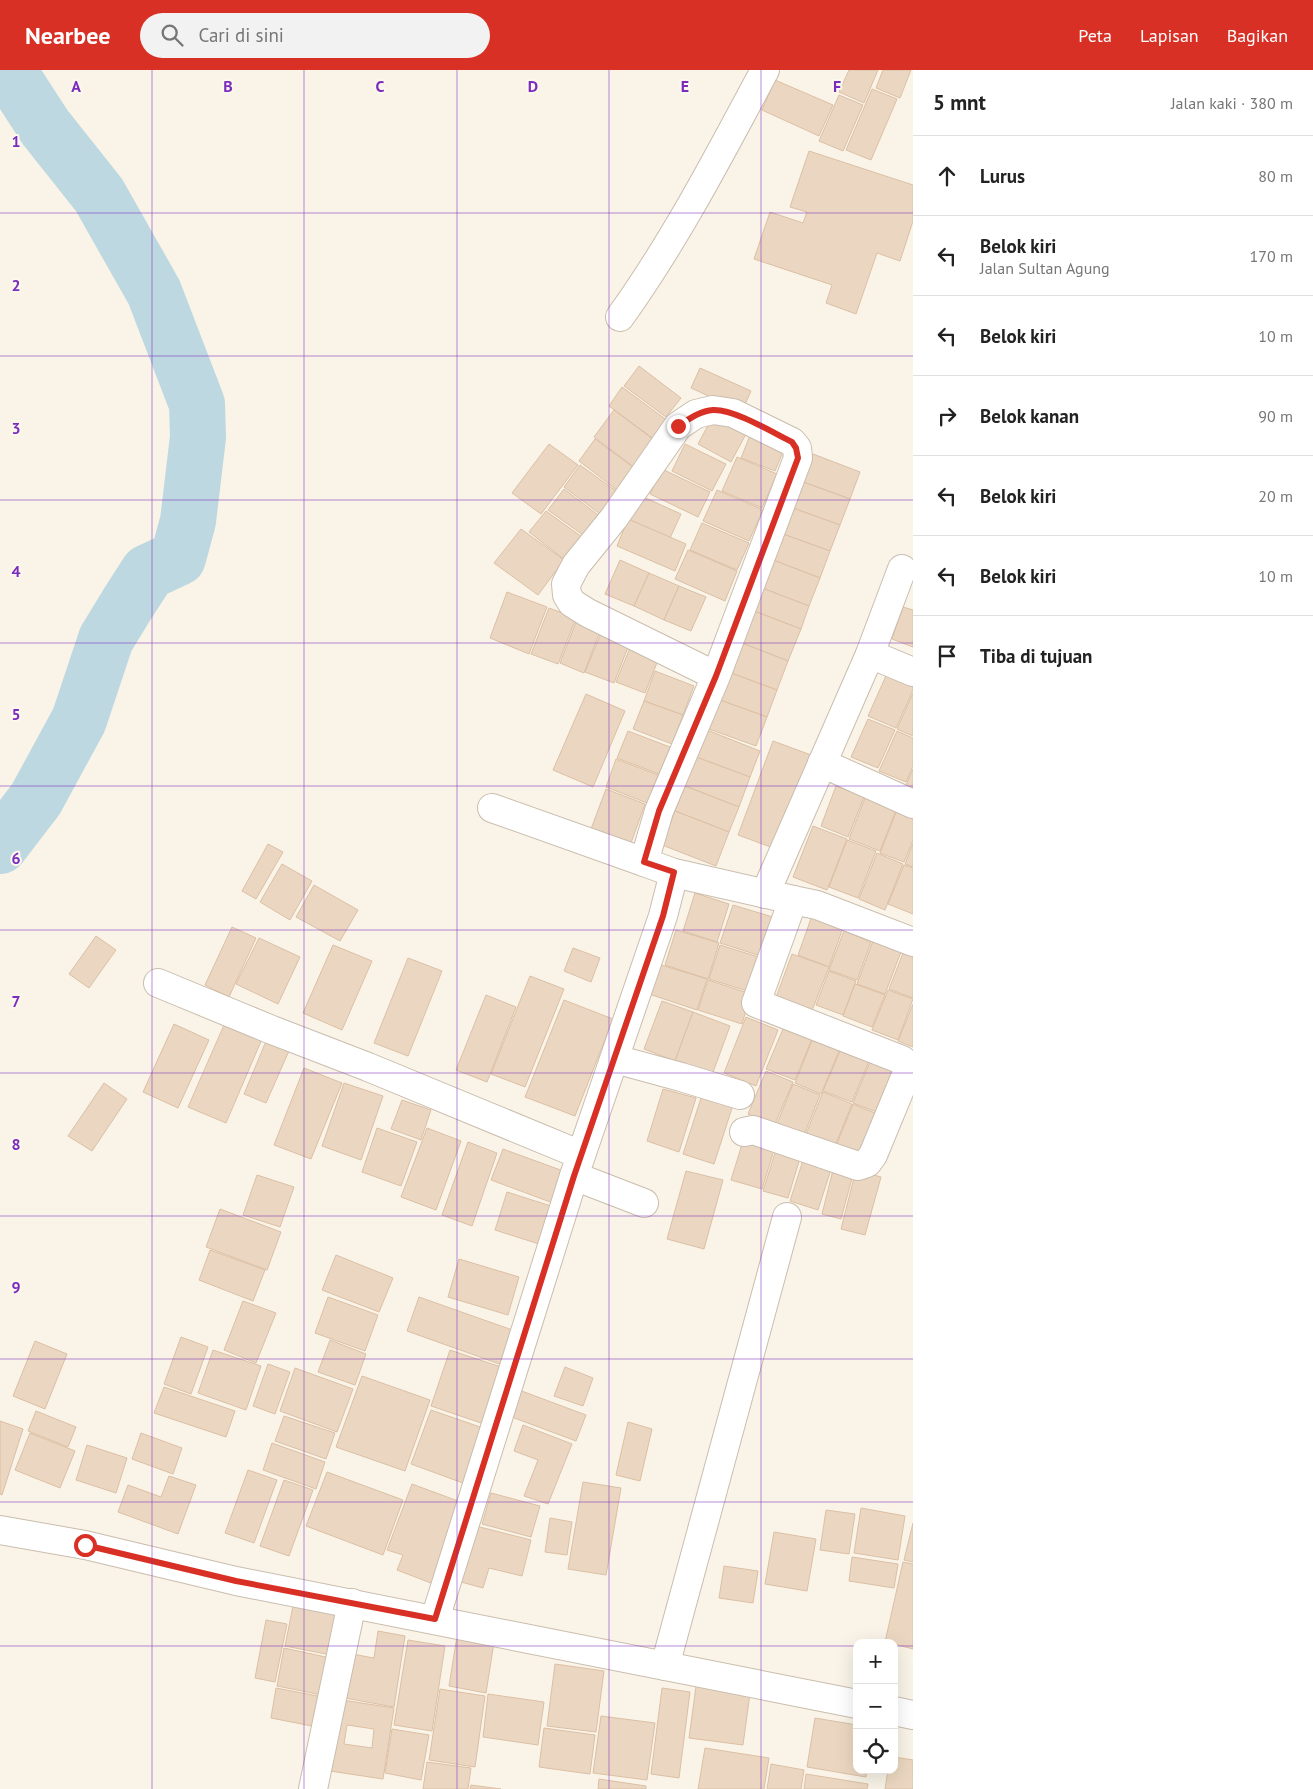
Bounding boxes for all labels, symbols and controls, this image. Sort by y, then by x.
search box [140,13,490,58]
text: Nearbee [25,20,110,51]
icon: search [158,21,186,49]
text: Cari di sini [198,23,284,47]
text: Peta [1078,24,1112,47]
text: Lapisan [1140,24,1199,47]
text: Bagikan [1227,24,1288,47]
text: A [71,76,81,96]
text: B [223,76,233,96]
text: C [376,76,385,96]
text: D [528,76,538,96]
text: E [681,76,689,96]
text: F [833,76,841,96]
text: 5 mnt [933,89,986,116]
text: Jalan kaki · 380 m [1171,93,1293,113]
text: 1 [11,131,21,151]
icon: ahead [933,162,961,190]
text: Lurus [980,164,1025,188]
text: 80 m [1258,166,1293,186]
text: Belok kiri [980,234,1056,258]
icon: left [933,242,961,270]
text: 170 m [1250,246,1293,266]
text: Jalan Sultan Agung [980,258,1110,278]
text: 2 [11,275,21,295]
icon: left [933,322,961,350]
text: Belok kiri [980,324,1056,348]
text: 10 m [1258,326,1293,346]
icon: right [933,402,961,430]
text: Belok kanan [980,404,1079,428]
text: 90 m [1258,406,1293,426]
route end [667,415,690,438]
text: 3 [11,418,21,438]
icon: left [933,482,961,510]
text: Belok kiri [980,484,1056,508]
text: 20 m [1258,486,1293,506]
text: 4 [11,561,21,581]
icon: left [933,562,961,590]
text: Belok kiri [980,564,1056,588]
text: 10 m [1258,566,1293,586]
icon: arrive [933,642,961,670]
text: Tiba di tujuan [980,644,1092,668]
text: 5 [11,704,21,724]
text: 6 [11,848,21,868]
text: 7 [11,991,21,1011]
text: 8 [11,1134,21,1154]
text: 9 [11,1277,21,1297]
route start [74,1534,97,1557]
map controls [853,1639,898,1774]
button: + [853,1639,898,1684]
button: − [853,1684,898,1729]
button: locate [853,1729,898,1774]

